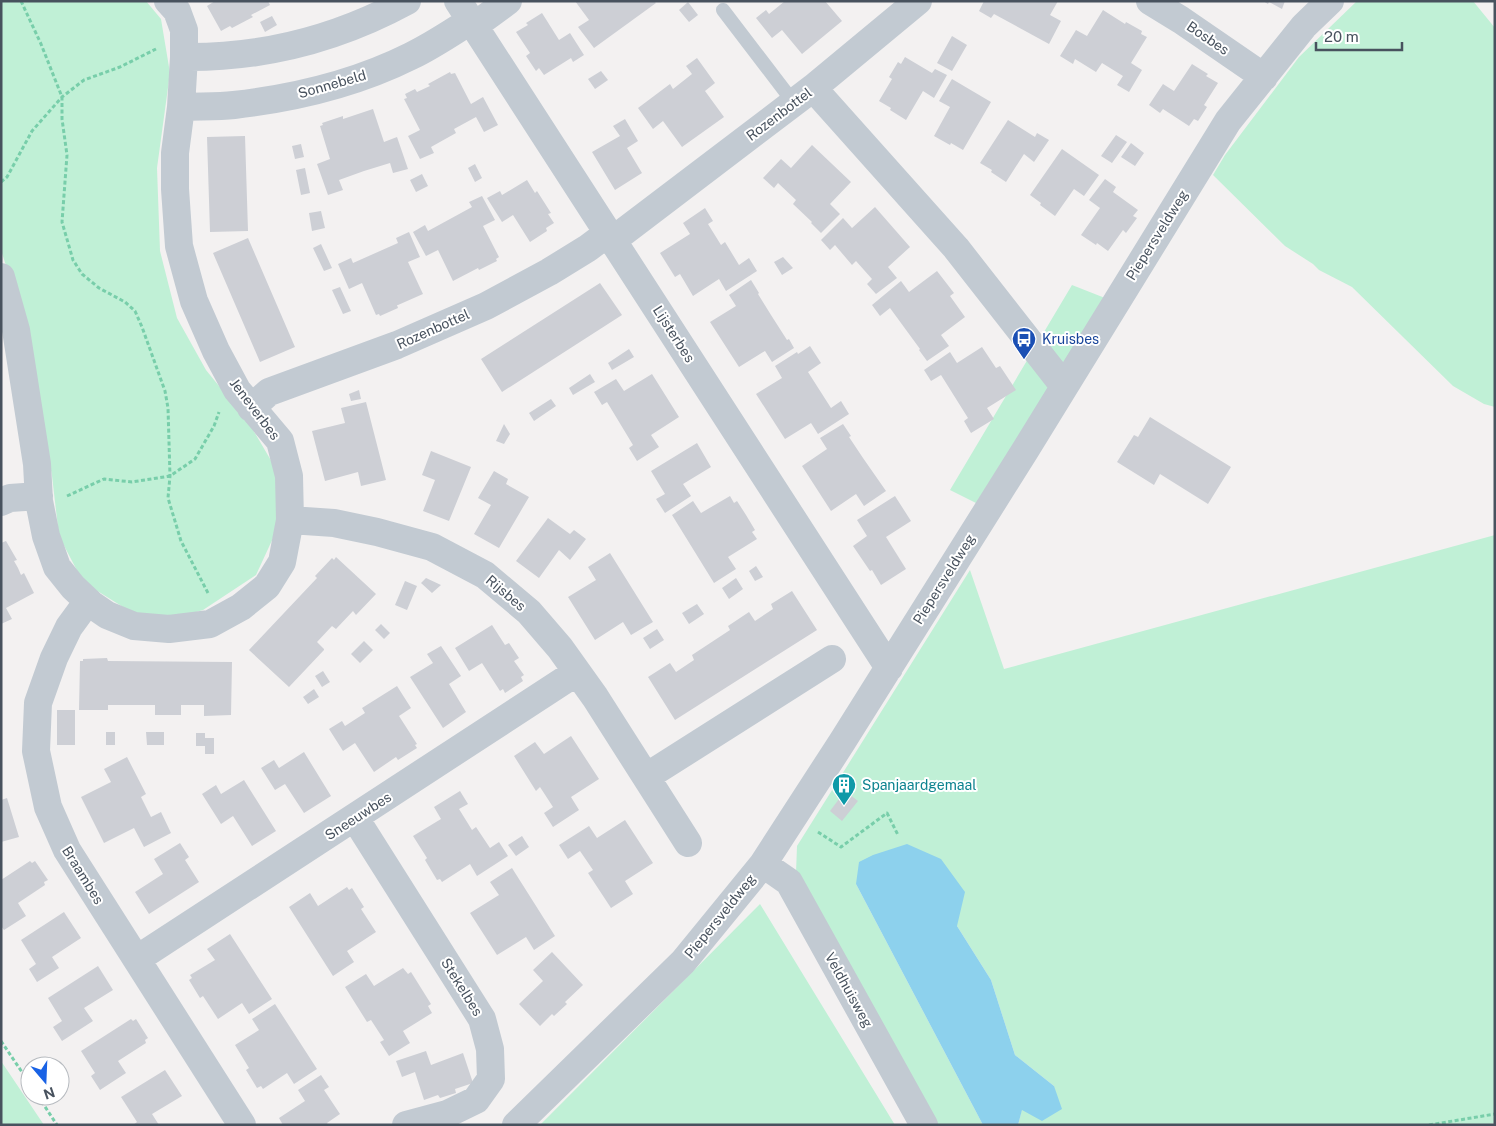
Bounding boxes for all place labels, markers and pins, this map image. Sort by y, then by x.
bus stop icon: Kruisbes [1011,326,1037,360]
place label: Kruisbes [1042,331,1099,347]
building icon: Spanjaardgemaal [831,772,857,806]
place label: Spanjaardgemaal [862,777,976,793]

